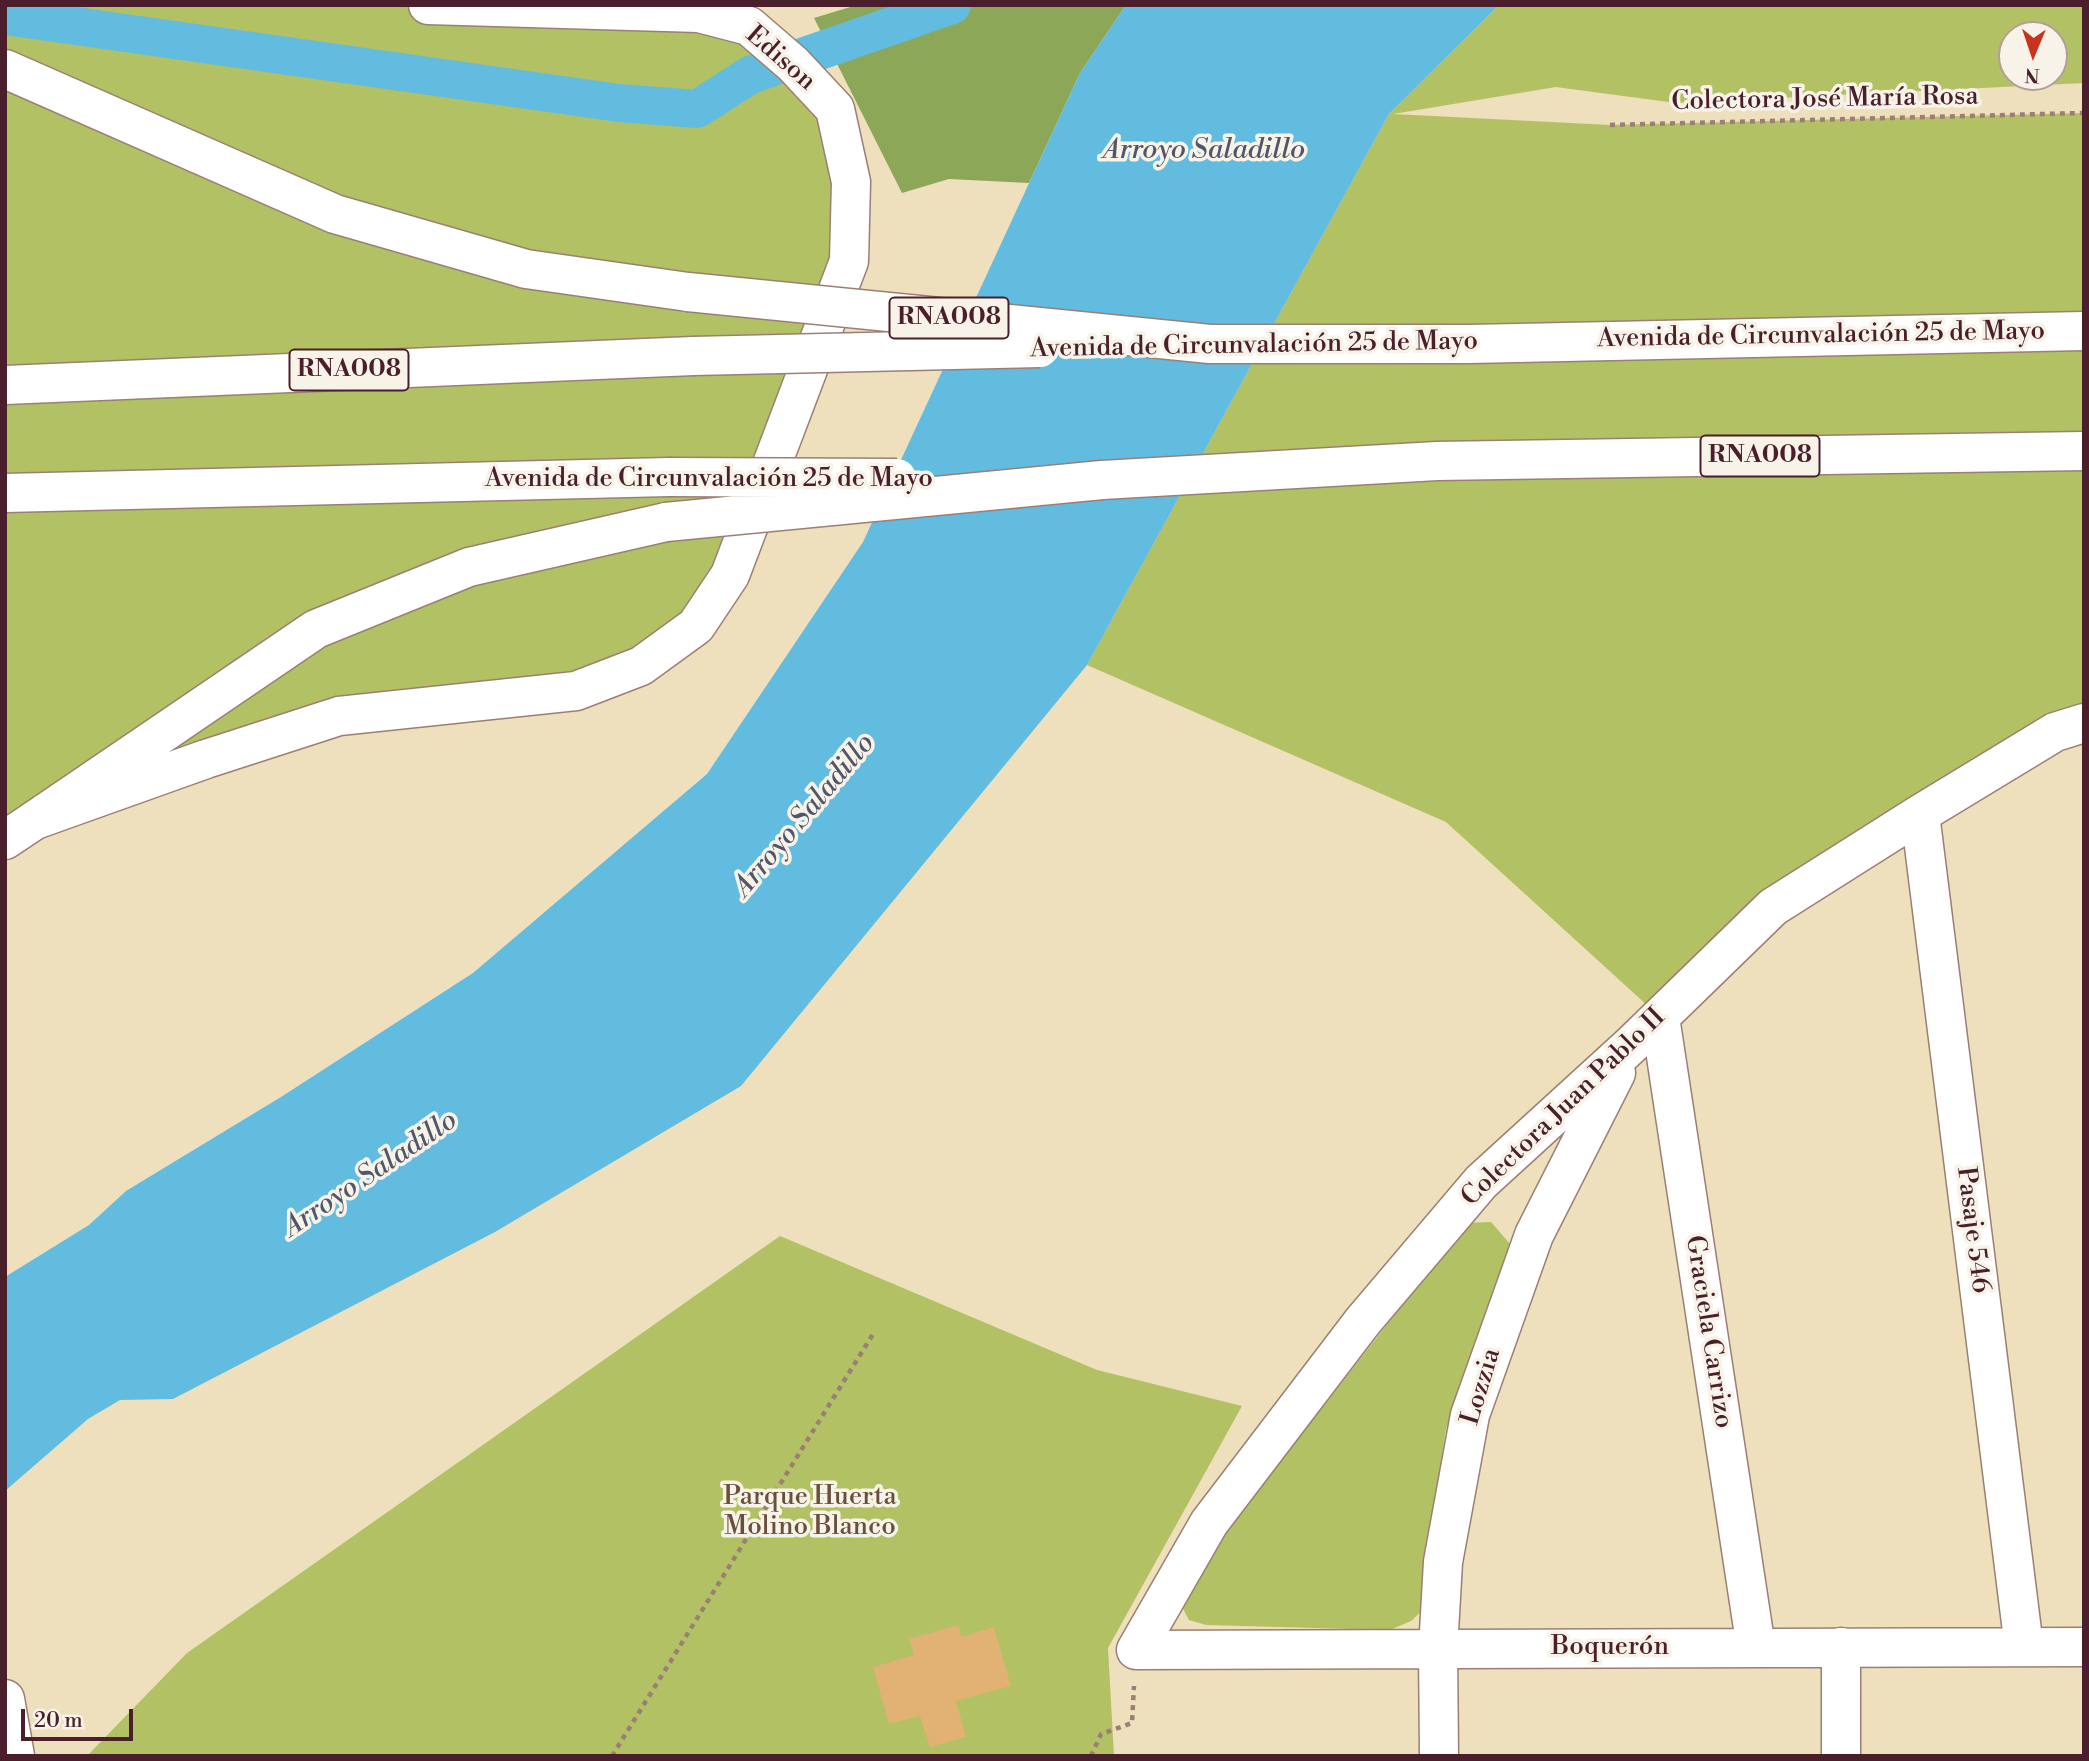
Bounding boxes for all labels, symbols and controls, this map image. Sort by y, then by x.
street label: Edison [739,20,821,98]
north arrow [1998,21,2068,91]
text: N [2024,63,2040,87]
street label: Colectora José María Rosa [1671,82,1979,118]
water label: Arroyo Saladillo [1103,134,1305,168]
road number: RNA008 [890,298,1009,338]
street label: Avenida de Circunvalación 25 de Mayo [1597,316,2045,356]
street label: Avenida de Circunvalación 25 de Mayo [1030,326,1478,366]
road number: RNA008 [290,349,408,390]
road number: RNA008 [1700,435,1820,476]
street label: Avenida de Circunvalación 25 de Mayo [485,464,933,496]
water label: Arroyo Saladillo [727,728,883,904]
street label: Colectora Juan Pablo II [1456,1003,1672,1213]
water label: Arroyo Saladillo [278,1105,464,1245]
street label: Pasaje 546 [1949,1165,1995,1295]
street label: Graciela Carrizo [1677,1233,1739,1431]
street label: Lozzia [1456,1345,1508,1429]
park label: Parque Huerta Molino Blanco [723,1482,897,1544]
street label: Boquerón [1551,1632,1669,1664]
scale bar [24,1694,136,1738]
text: 20 m [34,1708,83,1734]

